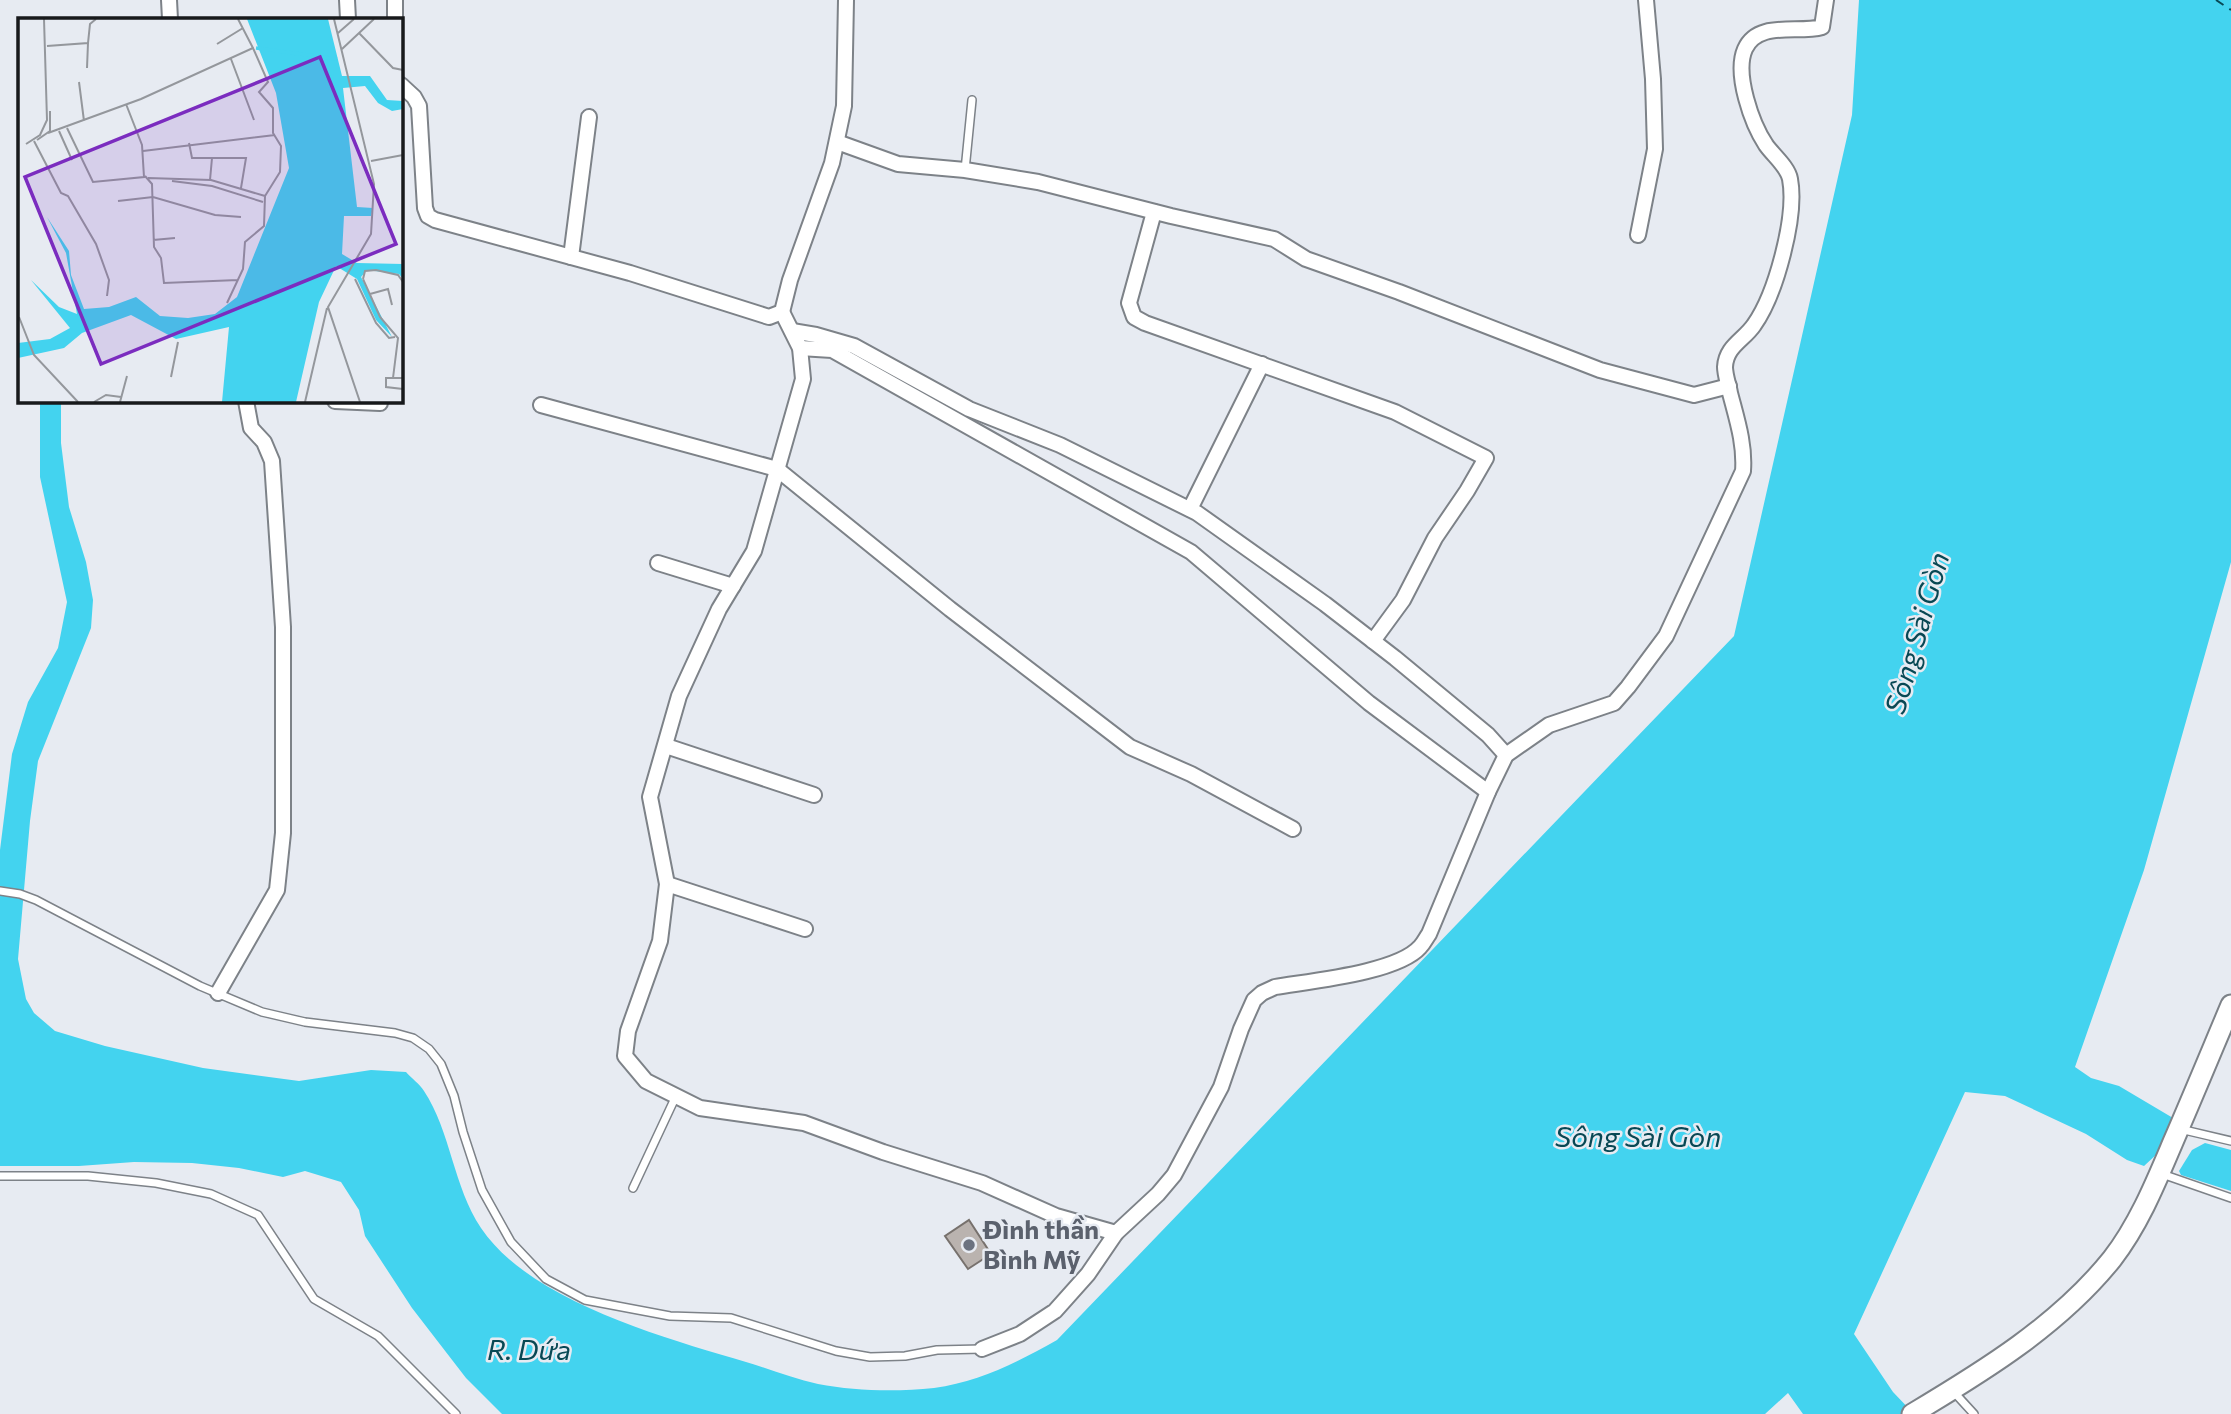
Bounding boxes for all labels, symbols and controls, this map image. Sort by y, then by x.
inset map [18,18,402,402]
water label: Sông Sài Gòn [1877,548,1955,717]
water label: Sông Sài Gòn [1555,1119,1721,1153]
place label: Đình thần Bình Mỹ [982,1213,1099,1274]
marker: Đình thần Bình Mỹ [961,1237,977,1253]
water label: R. Dứa [487,1332,571,1366]

